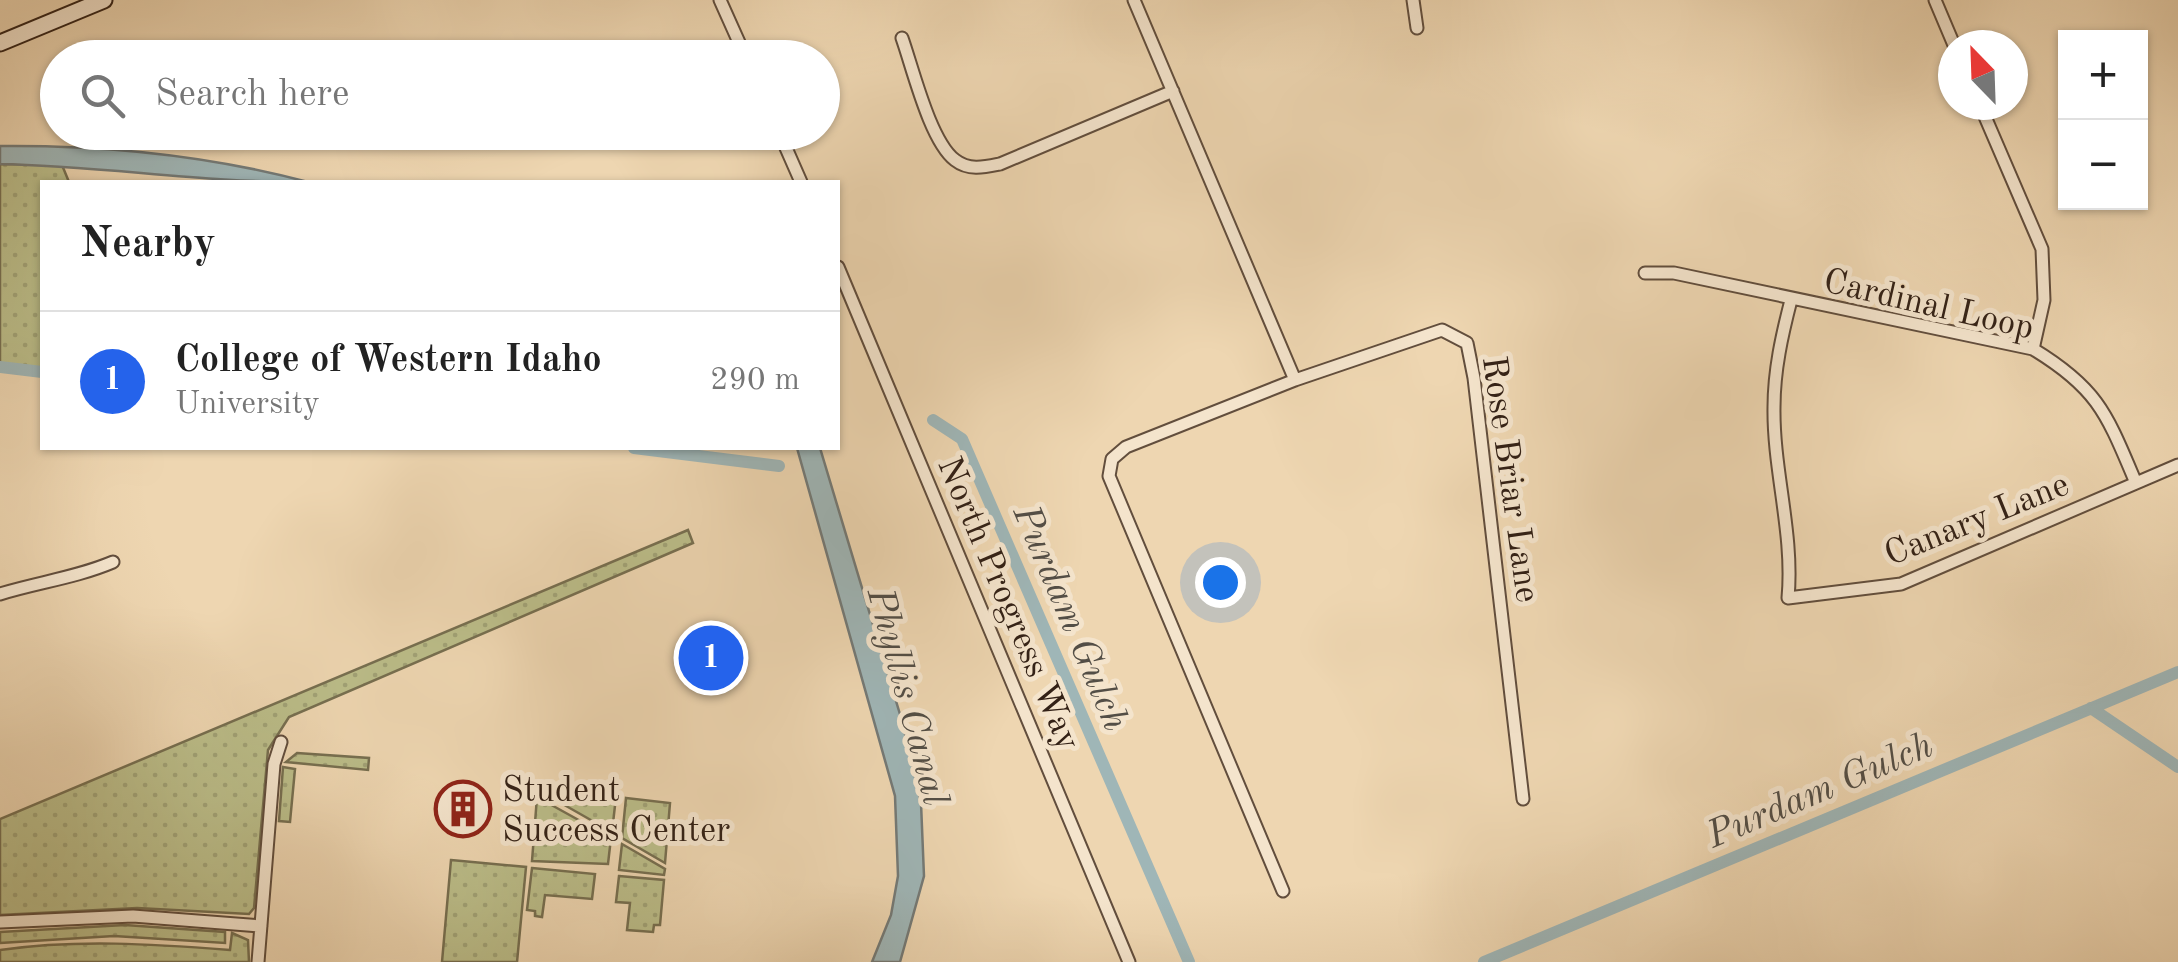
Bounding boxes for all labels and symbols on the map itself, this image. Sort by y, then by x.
north arrow [1938,30,2028,120]
street label: Cardinal Loop [1820,264,2037,347]
street label: Rose Briar Lane [1475,354,1544,605]
street label: North Progress Way [930,452,1085,756]
street label: Canary Lane [1880,467,2074,573]
water label: Purdam Gulch [1004,499,1134,737]
your location [1195,557,1246,608]
water label: Phyllis Canal [858,583,953,810]
pin: 1 [678,620,744,696]
water label: Purdam Gulch [1701,727,1939,857]
place label: Student Success Center [502,774,730,849]
building icon: Student Success Center [433,779,493,839]

